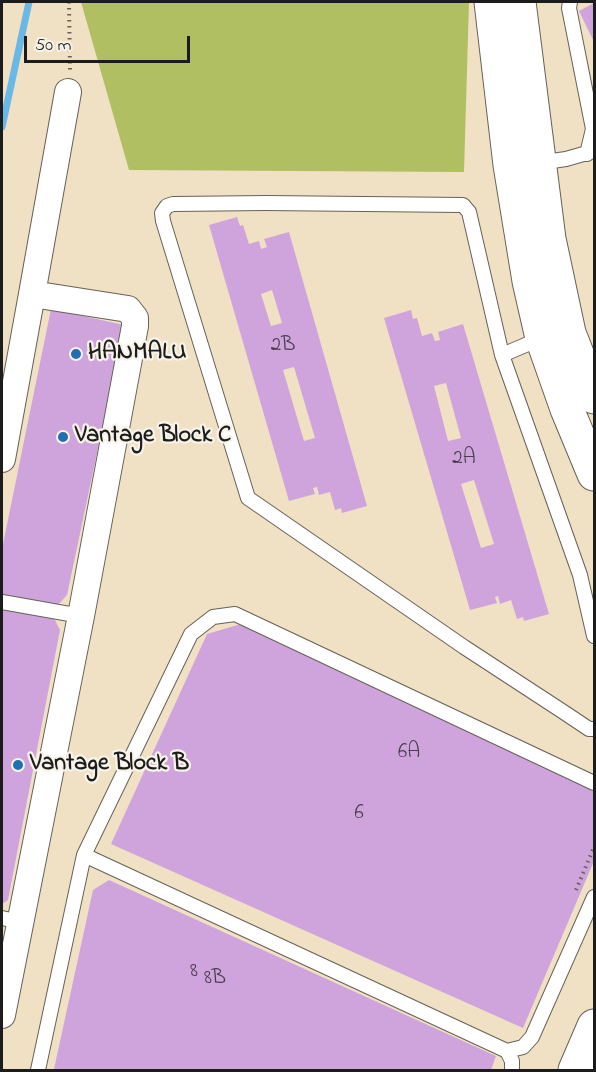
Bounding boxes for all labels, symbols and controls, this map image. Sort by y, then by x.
scale bar [27,24,194,62]
text: 50 m [35,33,72,59]
house number: 2B [271,334,295,360]
place label: HANMALU [88,340,186,368]
marker: HANMALU [69,347,83,361]
place label: Vantage Block C [75,423,231,451]
marker: Vantage Block C [56,430,70,444]
house number: 2A [452,447,476,473]
house number: 6A [398,741,420,767]
place label: Vantage Block B [30,751,189,779]
marker: Vantage Block B [11,758,25,772]
house number: 6 [354,802,364,828]
house number: 8 [190,960,198,986]
house number: 8B [204,967,226,993]

